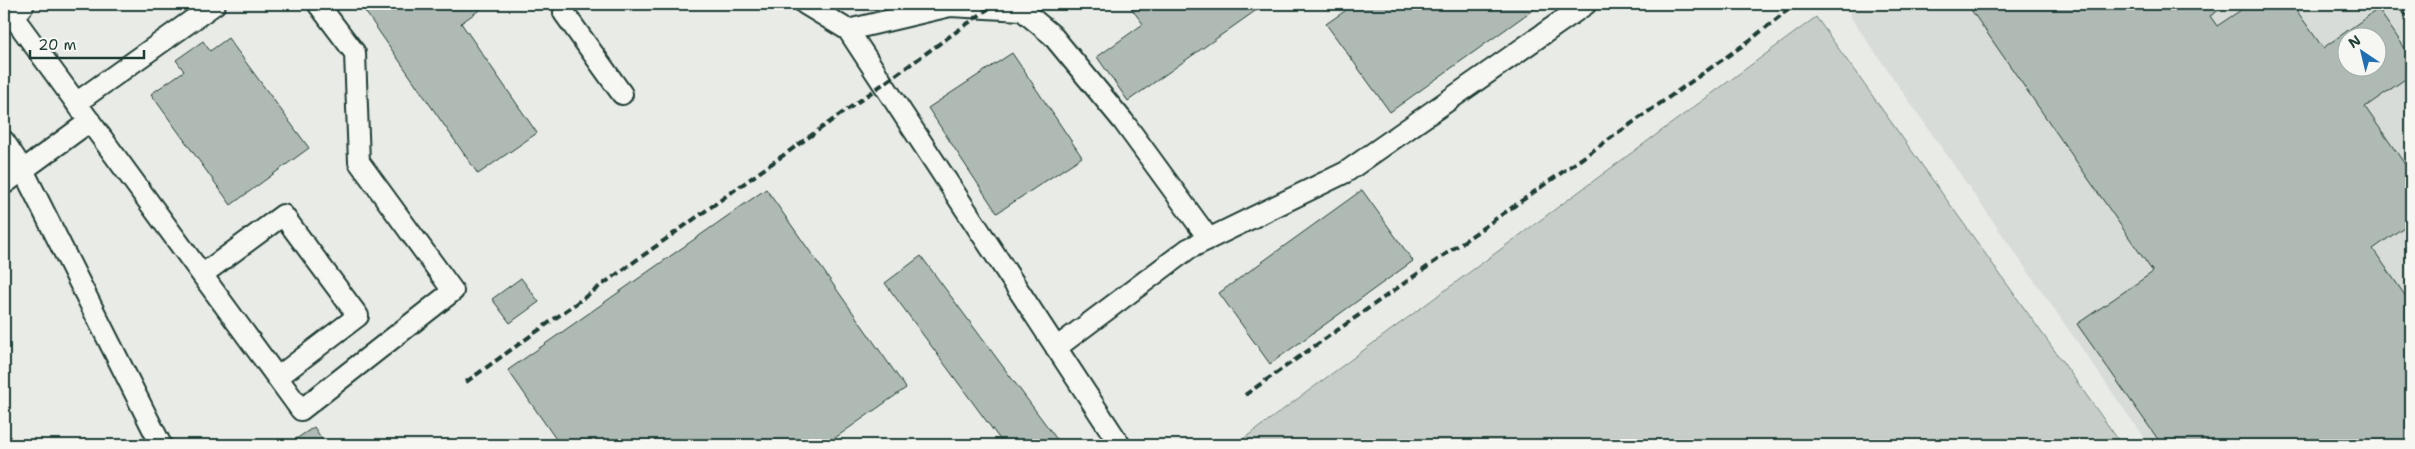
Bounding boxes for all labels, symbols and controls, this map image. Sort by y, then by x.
scale bar [30,28,144,60]
north arrow [2338,28,2388,78]
text: N [2345,31,2364,52]
text: 20 m [38,35,77,55]

